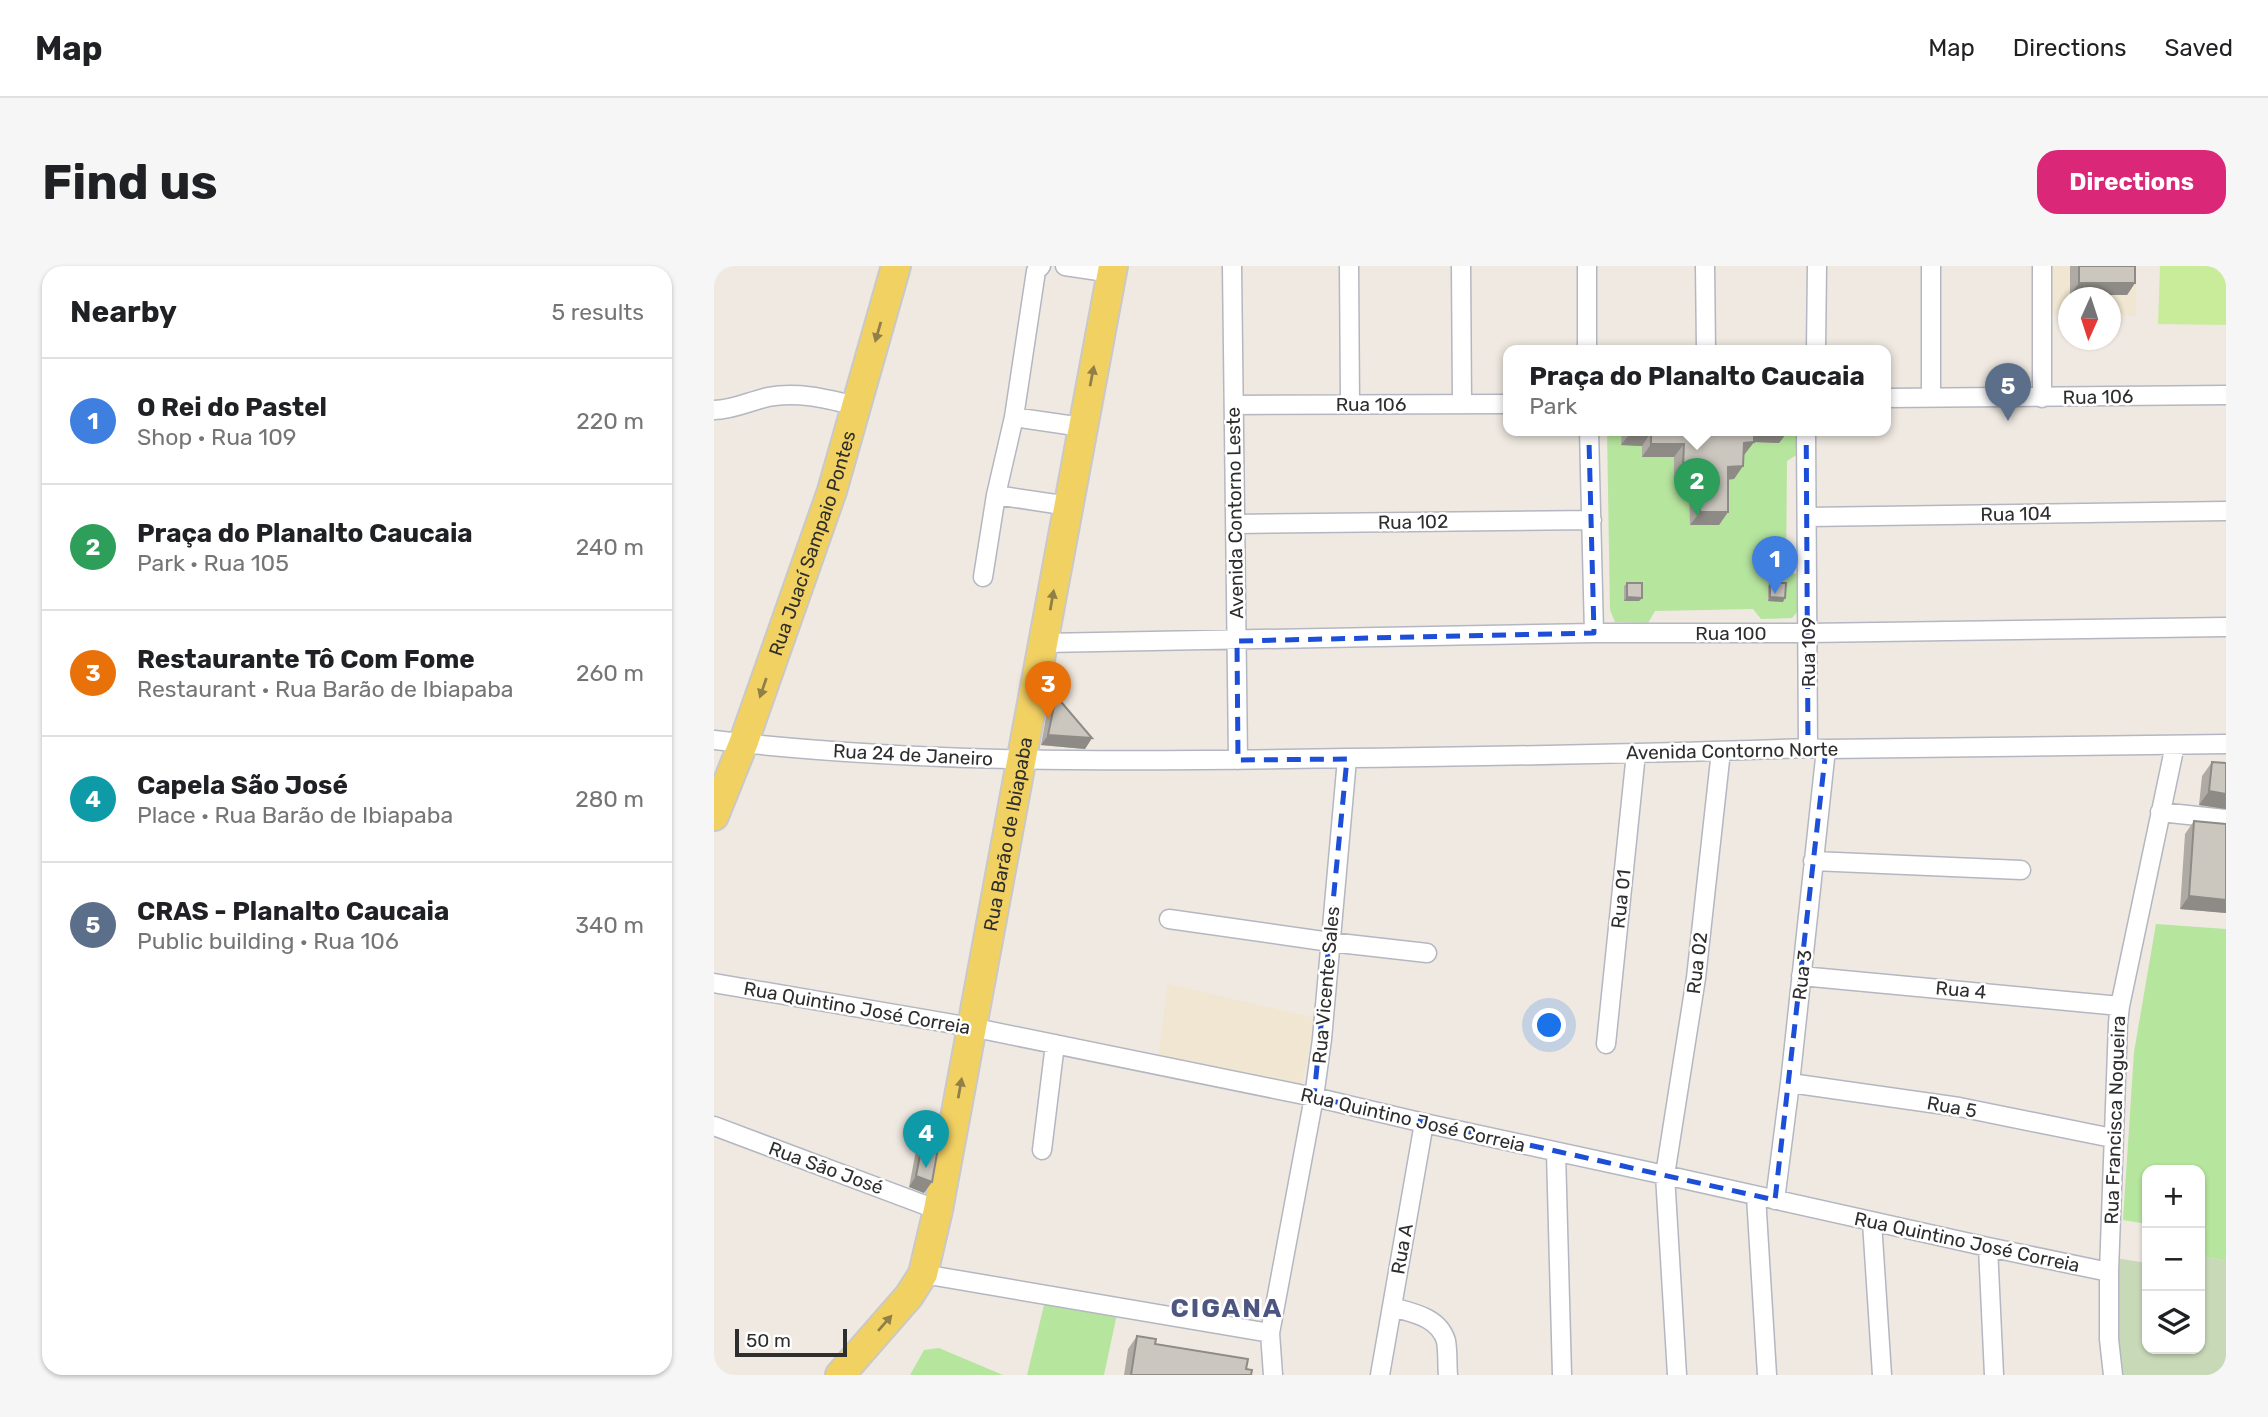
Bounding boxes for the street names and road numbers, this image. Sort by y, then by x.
street label: Rua 106 [2062,385,2134,409]
street label: Rua 106 [1336,393,1406,416]
street label: Avenida Contorno Leste [1222,407,1248,619]
street label: Rua Juací Sampaio Pontes [763,428,860,659]
street label: Rua 104 [1980,502,2052,526]
street label: Rua 102 [1378,510,1448,534]
street label: Rua 109 [1797,617,1820,687]
street label: Rua 100 [1695,622,1767,645]
street label: Rua Barão de Ibiapaba [978,735,1037,933]
street label: Avenida Contorno Norte [1626,738,1838,764]
street label: Rua 24 de Janeiro [832,739,994,771]
street label: Rua 01 [1606,868,1636,930]
street label: Rua Vicente Sales [1308,905,1344,1065]
street label: Rua 02 [1682,931,1712,995]
street label: Rua 3 [1788,949,1816,1001]
street label: Rua 4 [1935,976,1988,1004]
street label: Rua Quintino José Correia [742,977,972,1039]
street label: Rua Francisca Nogueira [2100,1015,2130,1225]
street label: Rua Quintino José Correia [1298,1083,1528,1157]
street label: Rua 5 [1925,1091,1979,1123]
street label: Rua São José [766,1137,886,1199]
street label: Rua Quintino José Correia [1852,1207,2082,1277]
street label: Rua A [1386,1222,1418,1276]

